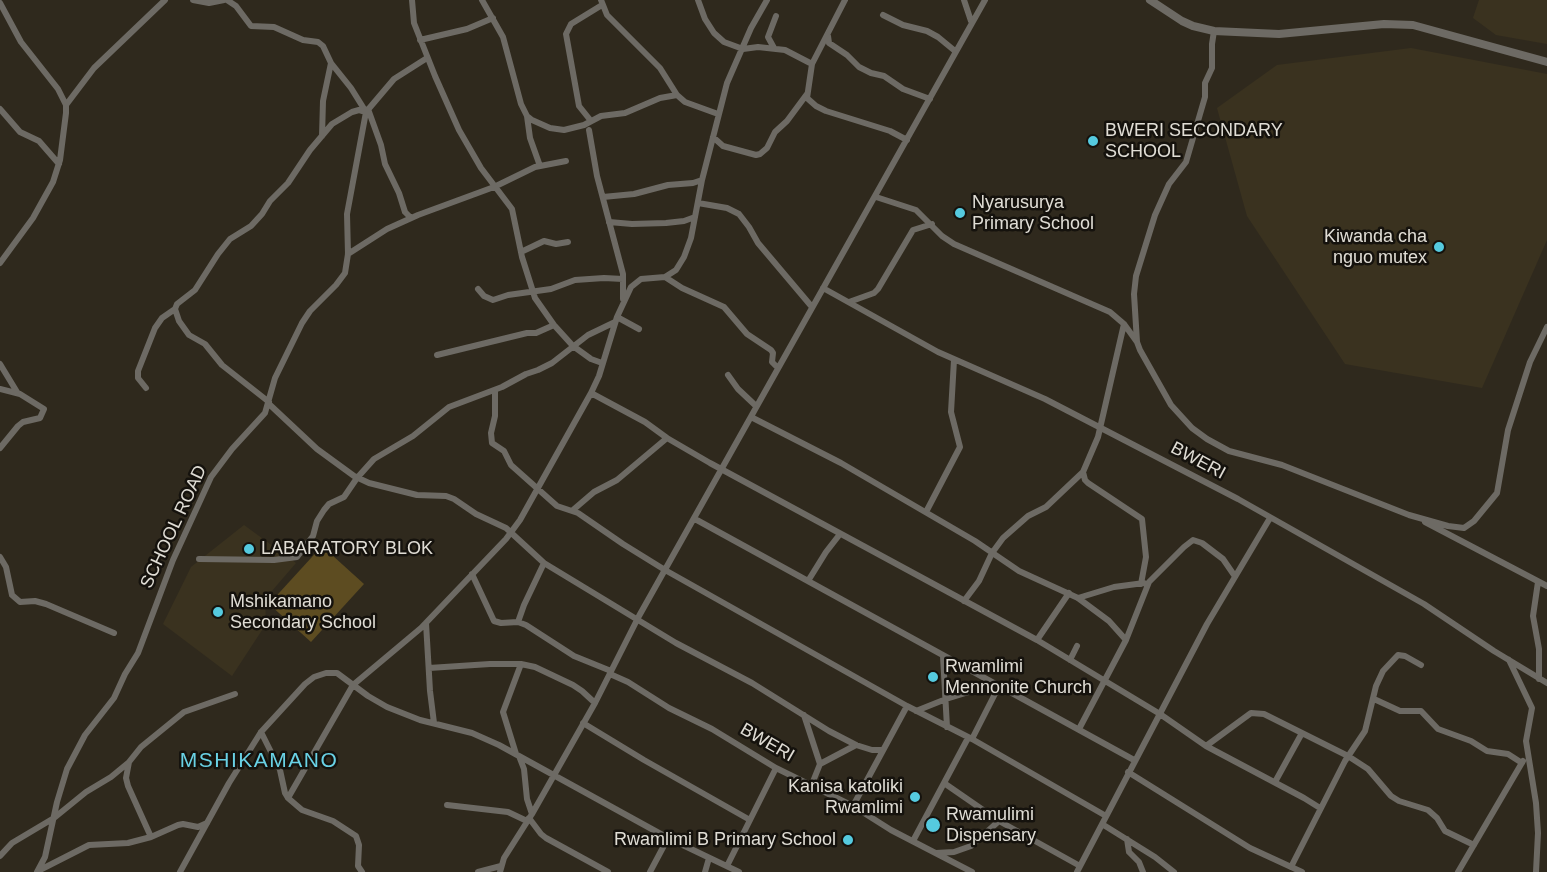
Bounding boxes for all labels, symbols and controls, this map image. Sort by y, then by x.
place label: BWERI SECONDARY SCHOOL [1105,120,1283,162]
marker: BWERI SECONDARY SCHOOL [1086,134,1100,148]
place label: Nyarusurya Primary School [972,192,1094,234]
marker: Nyarusurya Primary School [953,206,967,220]
place label: Kiwanda cha nguo mutex [1324,226,1427,268]
marker: Kiwanda cha nguo mutex [1432,240,1446,254]
street label: BWERI [1167,438,1229,484]
street label: SCHOOL ROAD [136,462,212,592]
place label: LABARATORY BLOK [261,538,433,560]
marker: LABARATORY BLOK [242,542,256,556]
place label: Mshikamano Secondary School [230,591,376,634]
marker: Mshikamano Secondary School [211,605,225,619]
place label: Rwamlimi Mennonite Church [945,656,1092,698]
marker: Rwamlimi Mennonite Church [926,670,940,684]
street label: BWERI [736,719,798,767]
district label: MSHIKAMANO [180,748,338,774]
place label: Kanisa katoliki Rwamlimi [788,776,903,818]
marker: Kanisa katoliki Rwamlimi [908,790,922,804]
place label: Rwamulimi Dispensary [946,804,1036,846]
marker: Rwamulimi Dispensary [924,816,942,834]
place label: Rwamlimi B Primary School [614,829,836,851]
marker: Rwamlimi B Primary School [841,833,855,847]

